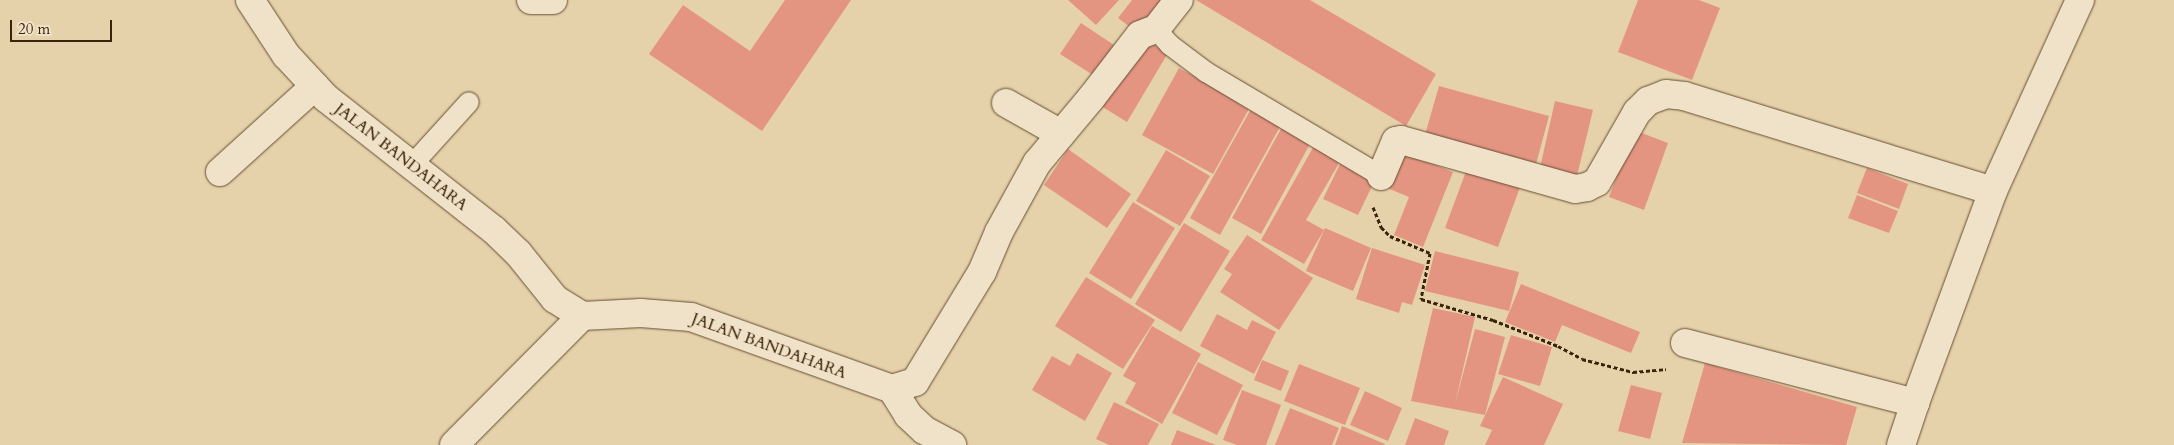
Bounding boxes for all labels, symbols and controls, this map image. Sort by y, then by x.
scale bar [12,10,115,42]
text: 20 m [18,19,50,39]
street label: JALAN BANDAHARA [331,99,471,215]
street label: JALAN BANDAHARA [689,309,849,383]

